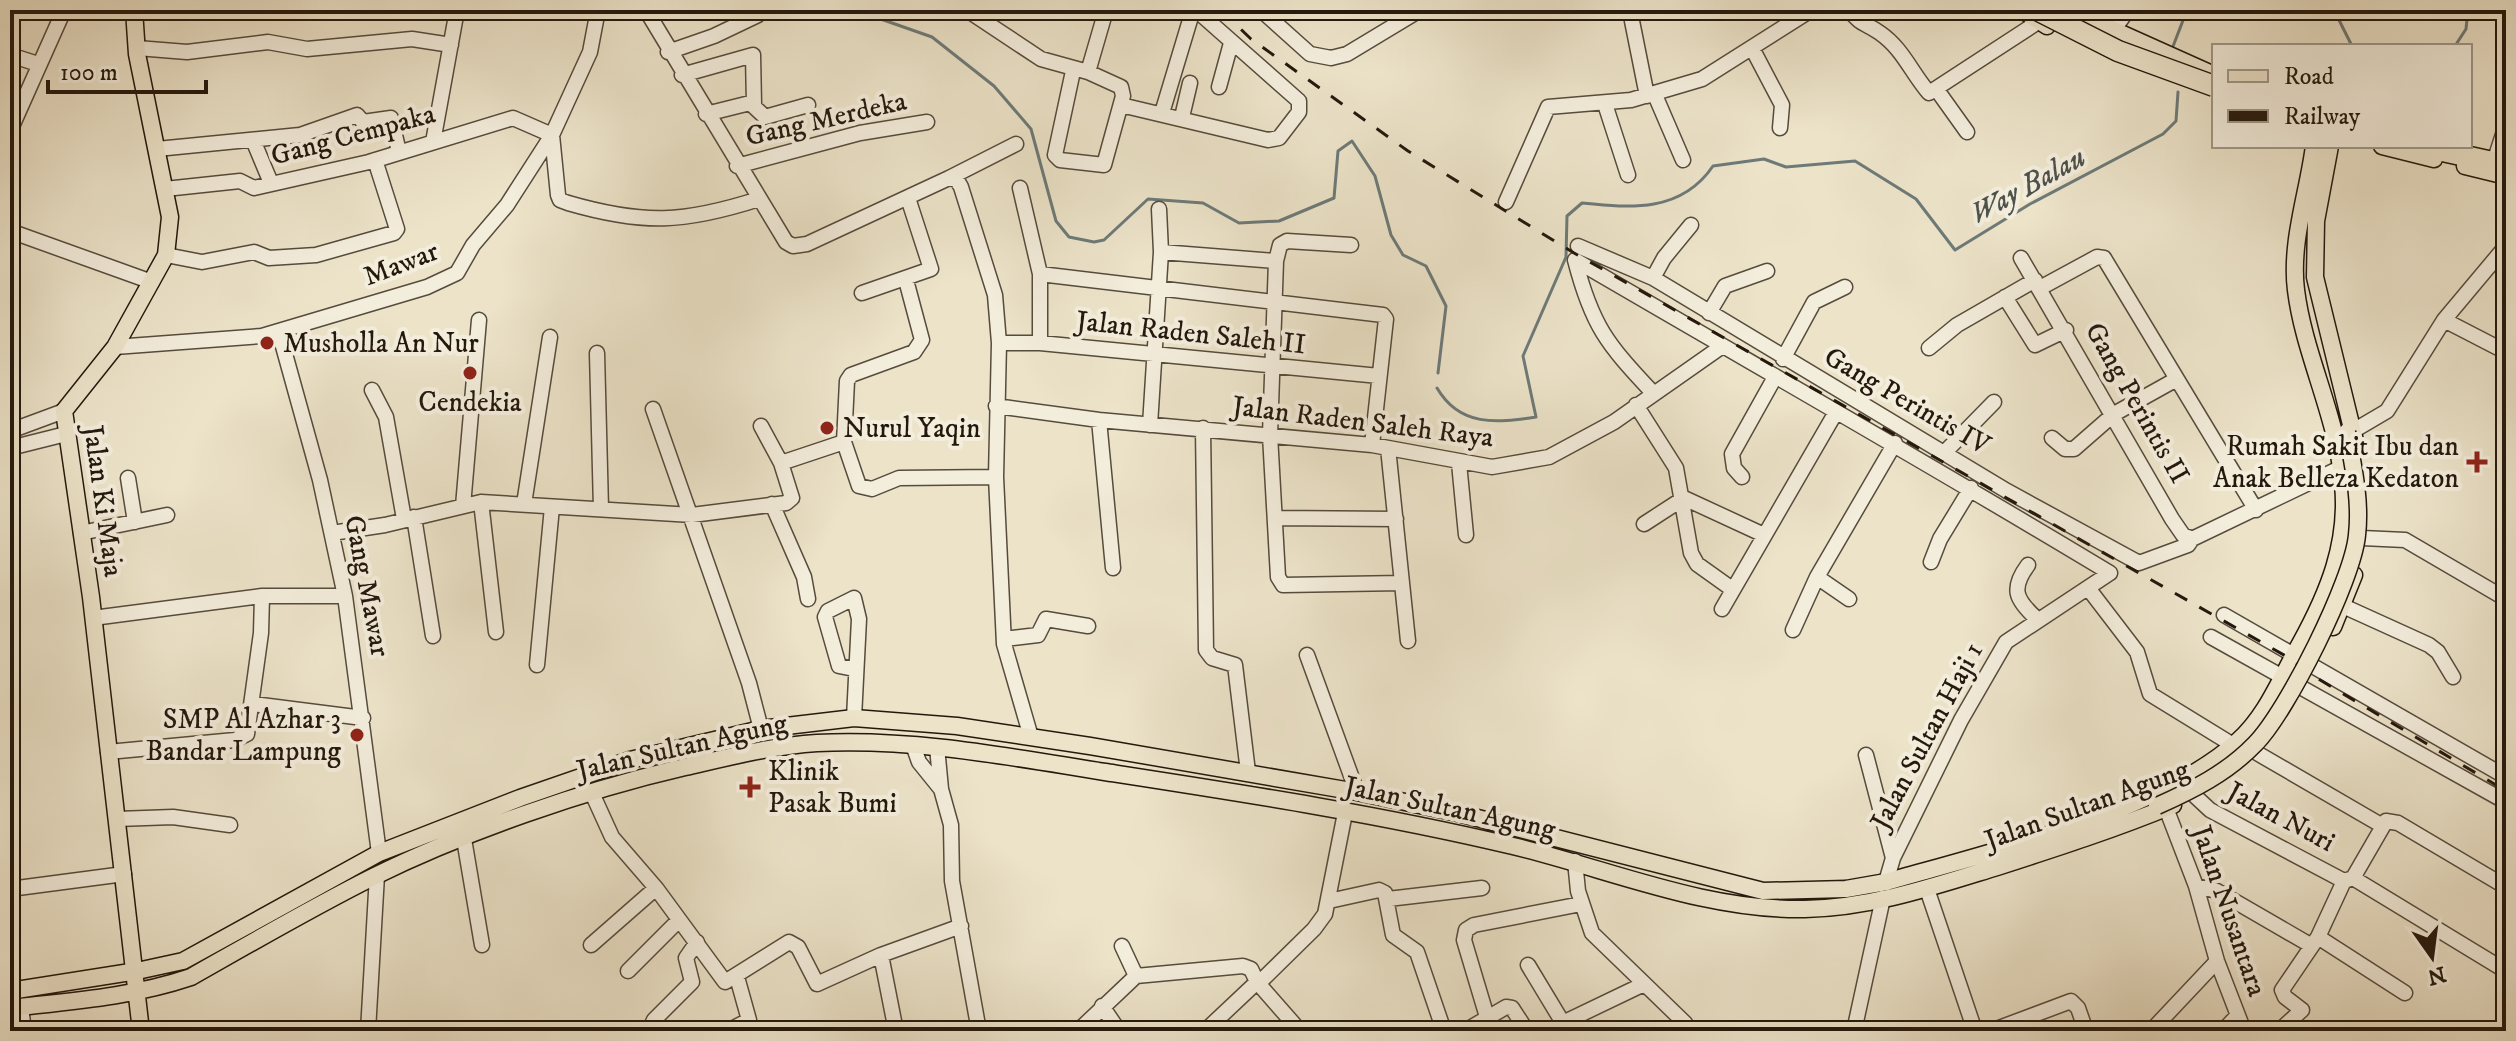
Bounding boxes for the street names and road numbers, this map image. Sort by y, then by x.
street label: Gang Merdeka [742,83,910,155]
street label: Gang Cempaka [267,96,439,174]
street label: Mawar [359,234,444,294]
street label: Jalan Raden Saleh II [1072,303,1307,362]
street label: Gang Perintis II [2077,316,2197,490]
street label: Gang Perintis IV [1818,339,1997,463]
street label: Jalan Raden Saleh Raya [1227,388,1496,455]
street label: Jalan Ki Maja [75,420,131,579]
street label: Gang Mawar [336,512,398,660]
street label: Jalan Sultan Haji 1 [1862,636,1991,838]
street label: Jalan Sultan Agung [571,706,791,789]
street label: Jalan Sultan Agung [1977,752,2194,859]
street label: Jalan Sultan Agung [1338,768,1559,848]
street label: Jalan Nuri [2218,773,2341,860]
street label: Jalan Nusantara [2182,818,2275,1001]

